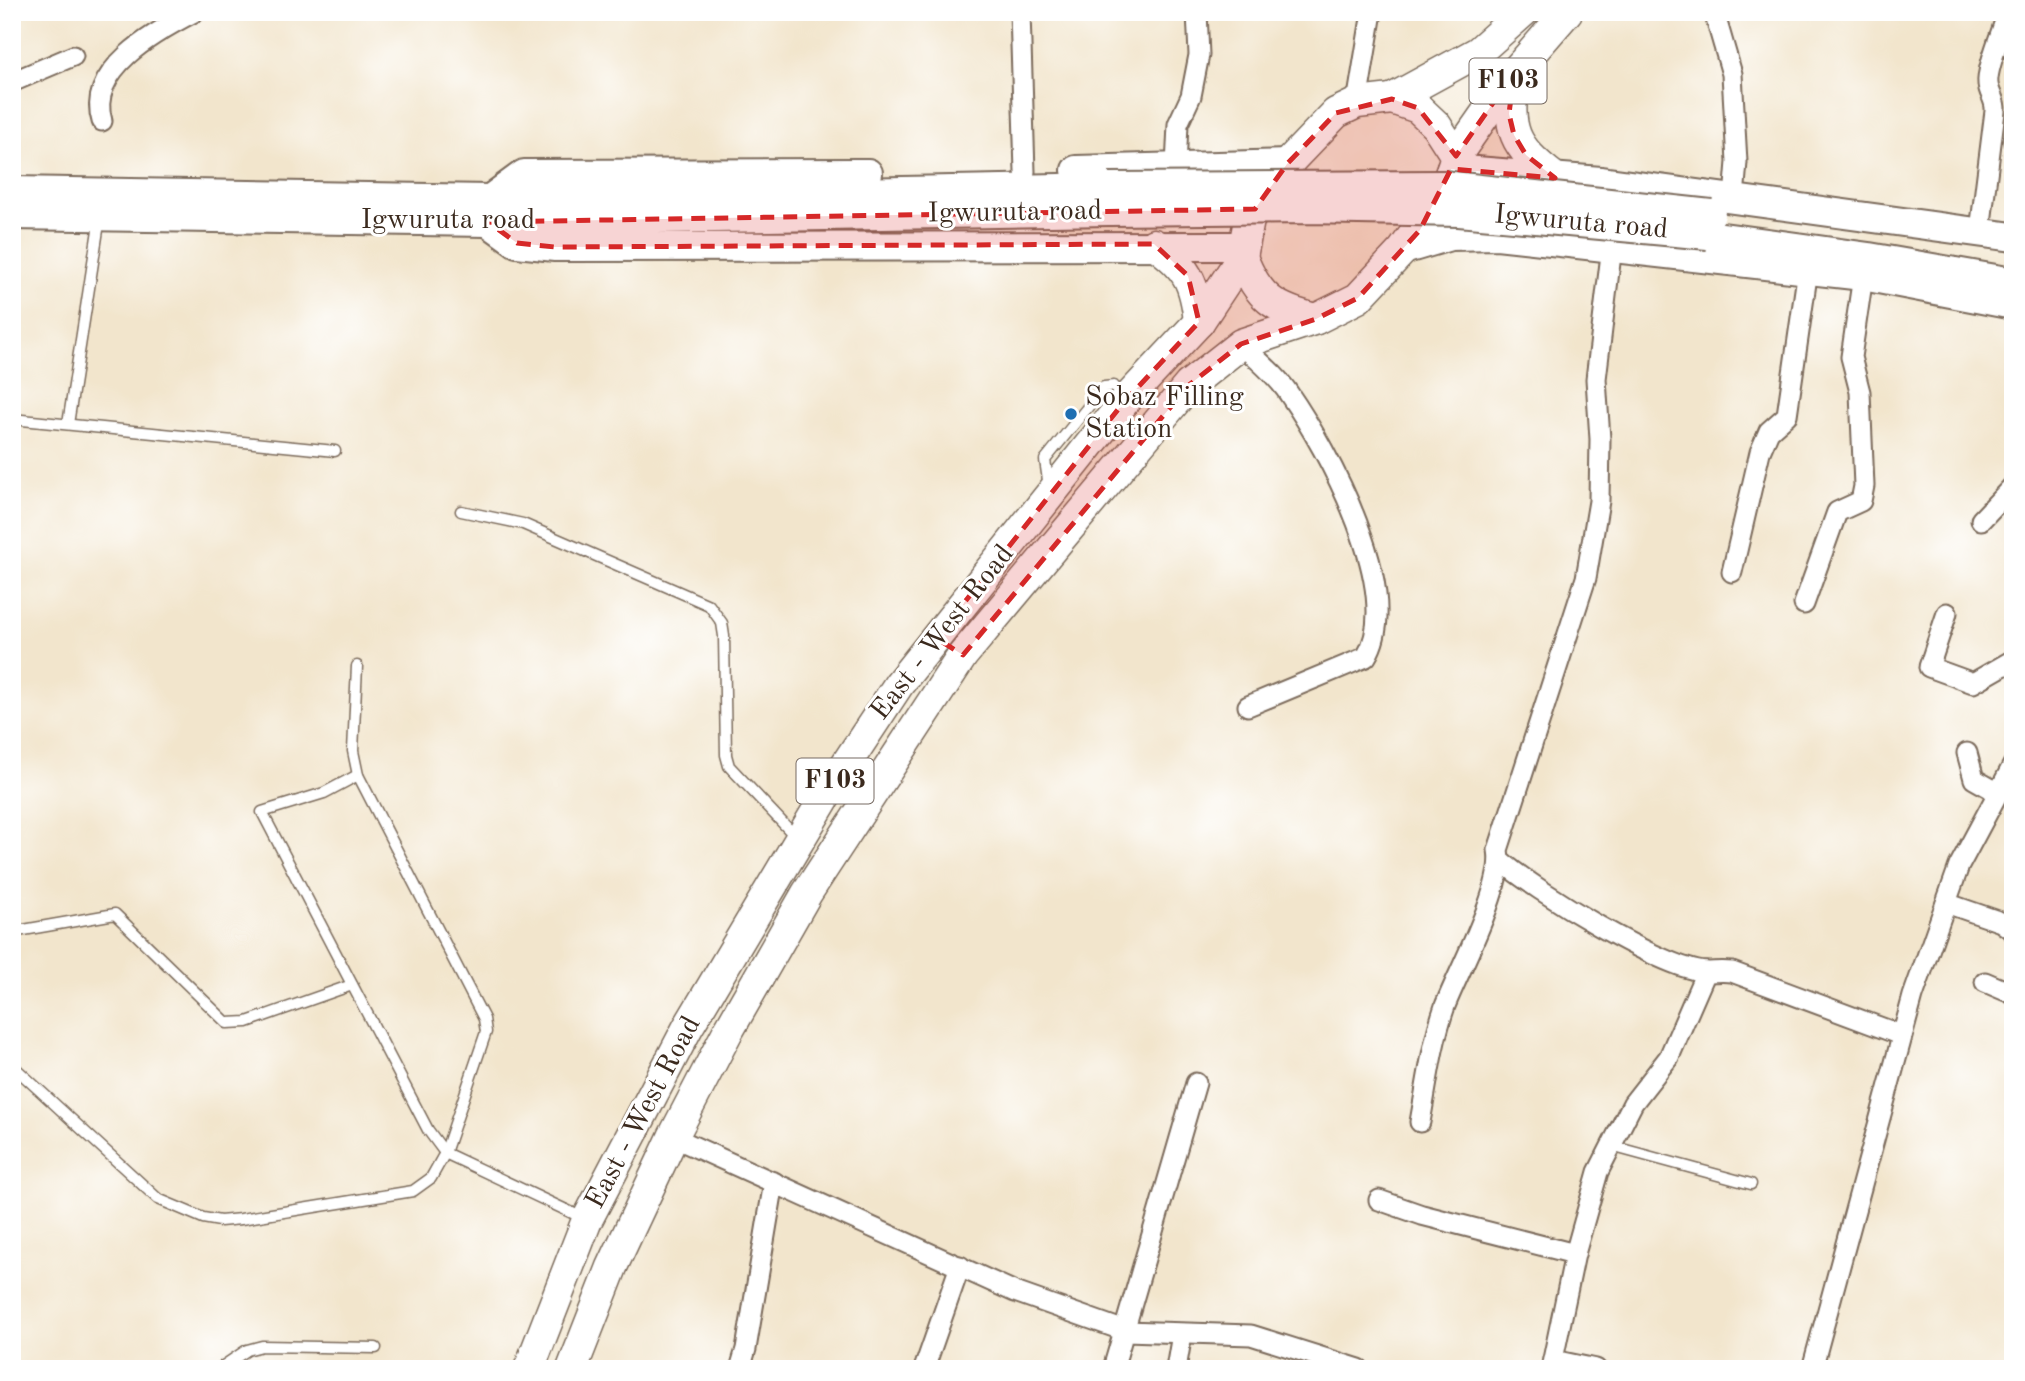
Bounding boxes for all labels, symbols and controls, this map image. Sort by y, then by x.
road number: F103 [1470,58,1546,104]
street label: Igwuruta road [927,197,1103,229]
street label: Igwuruta road [1493,201,1669,245]
street label: Igwuruta road [361,207,535,235]
place label: Sobaz Filling Station [1085,384,1244,444]
marker: Sobaz Filling Station [1063,406,1079,422]
street label: East - West Road [866,540,1020,726]
road number: F103 [796,758,874,804]
street label: East - West Road [582,1012,706,1214]

